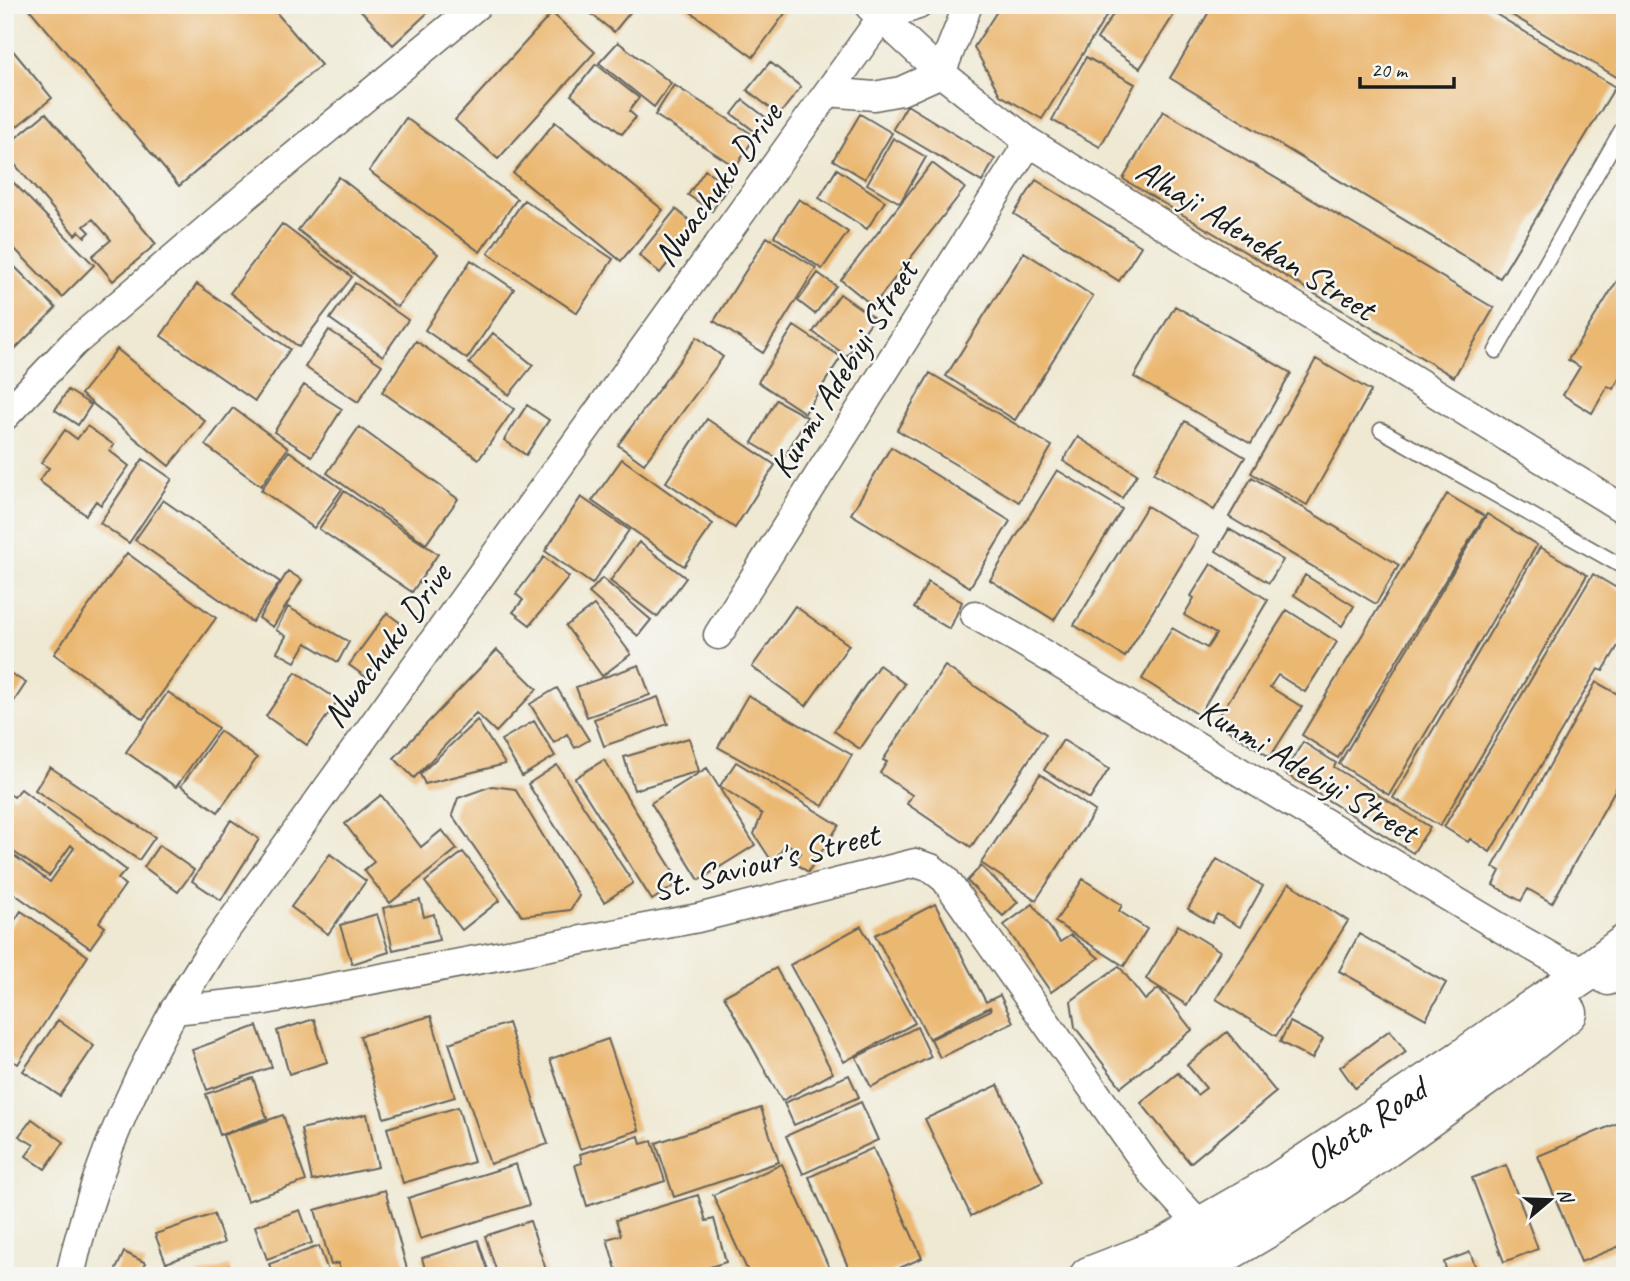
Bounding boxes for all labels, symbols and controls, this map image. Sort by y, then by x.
scale bar [1360,46,1455,90]
text: 20 m [1371,57,1409,83]
street label: Nwachuku Drive [643,91,794,275]
street label: Alhaji Adenekan Street [1128,148,1386,333]
street label: Kunmi Adebiyi Street [759,250,930,486]
street label: Nwachuku Drive [312,552,463,736]
street label: Kunmi Adebiyi Street [1191,687,1429,855]
street label: St. Saviour's Street [647,811,886,911]
street label: Okota Road [1296,1064,1440,1181]
north arrow [1514,1166,1584,1236]
text: N [1552,1185,1579,1207]

